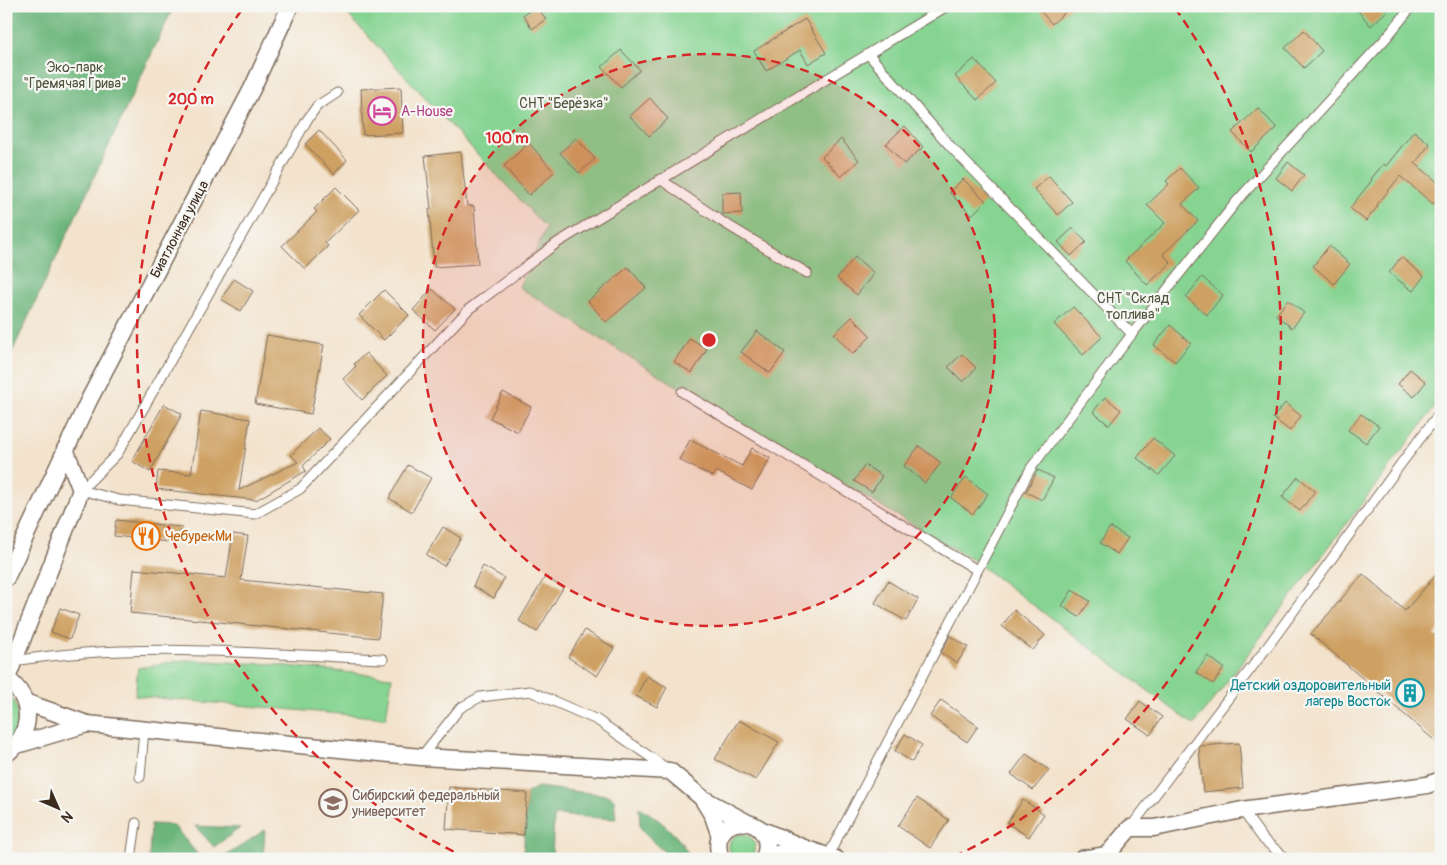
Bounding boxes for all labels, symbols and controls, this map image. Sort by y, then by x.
park label: Эко-парк "Гремячая Грива" [23,59,127,92]
text: 200 m [168,90,214,109]
park label: СНТ "Берёзка" [519,95,609,112]
hotel icon: A-House [367,96,397,126]
place label: A-House [401,103,453,120]
text: 100 m [486,129,528,148]
street label: Биатлонная улица [147,178,212,281]
park label: СНТ "Склад топлива" [1097,290,1170,323]
centre of rings [700,331,718,349]
restaurant icon: ЧебурекМи [131,521,161,551]
place label: ЧебурекМи [165,528,231,545]
place label: Детский оздоровительный лагерь Восток [1230,677,1391,710]
building icon: Детский оздоровительный лагерь Восток [1395,678,1425,708]
north arrow [32,782,82,832]
place label: Сибирский федеральный университет [351,787,500,820]
school or university icon: Сибирский федеральный университет [318,788,348,818]
text: N [57,807,76,826]

